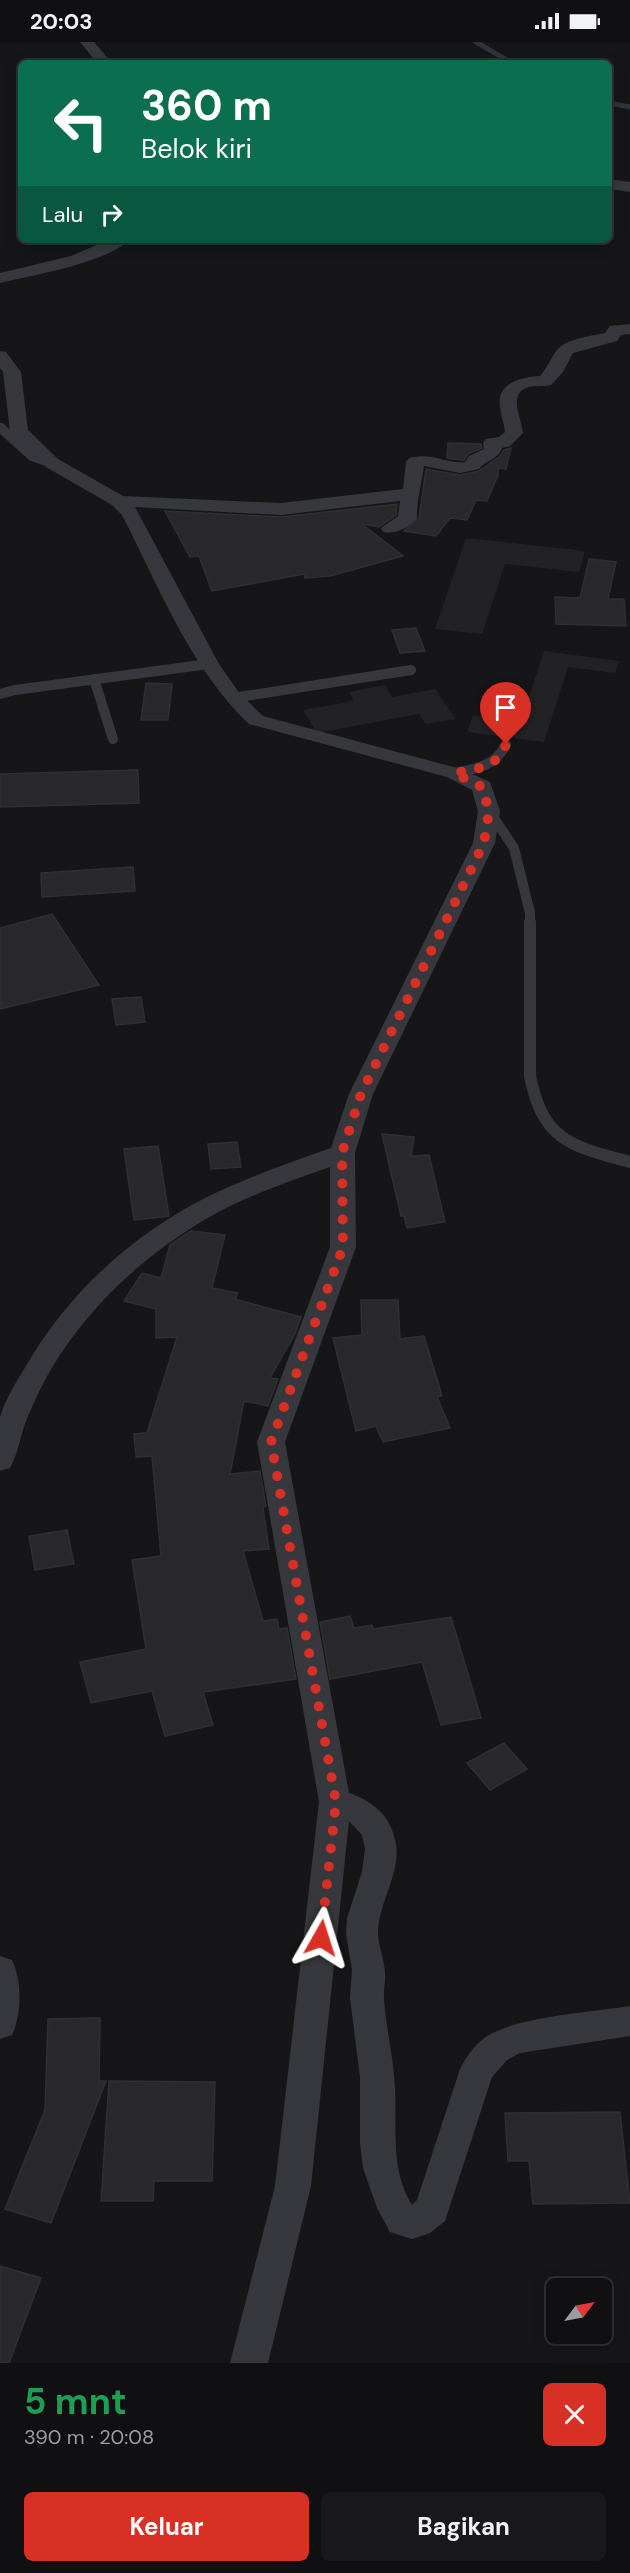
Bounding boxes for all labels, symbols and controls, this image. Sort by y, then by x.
text: 20:03 [30,7,92,36]
text: 360 m [141,78,272,133]
icon: left [42,84,120,162]
text: Belok kiri [141,131,252,166]
icon: right [95,198,128,231]
text: Lalu [42,200,83,229]
pin [480,682,531,744]
icon: arrive [489,691,522,724]
position arrow [289,1906,353,1970]
north arrow [546,2278,612,2344]
map controls [546,2278,612,2344]
text: 5 mnt [24,2378,127,2425]
button: close [543,2383,606,2446]
text: 390 m · 20:08 [24,2424,154,2450]
button: Keluar [24,2492,309,2561]
button: Bagikan [321,2492,606,2561]

